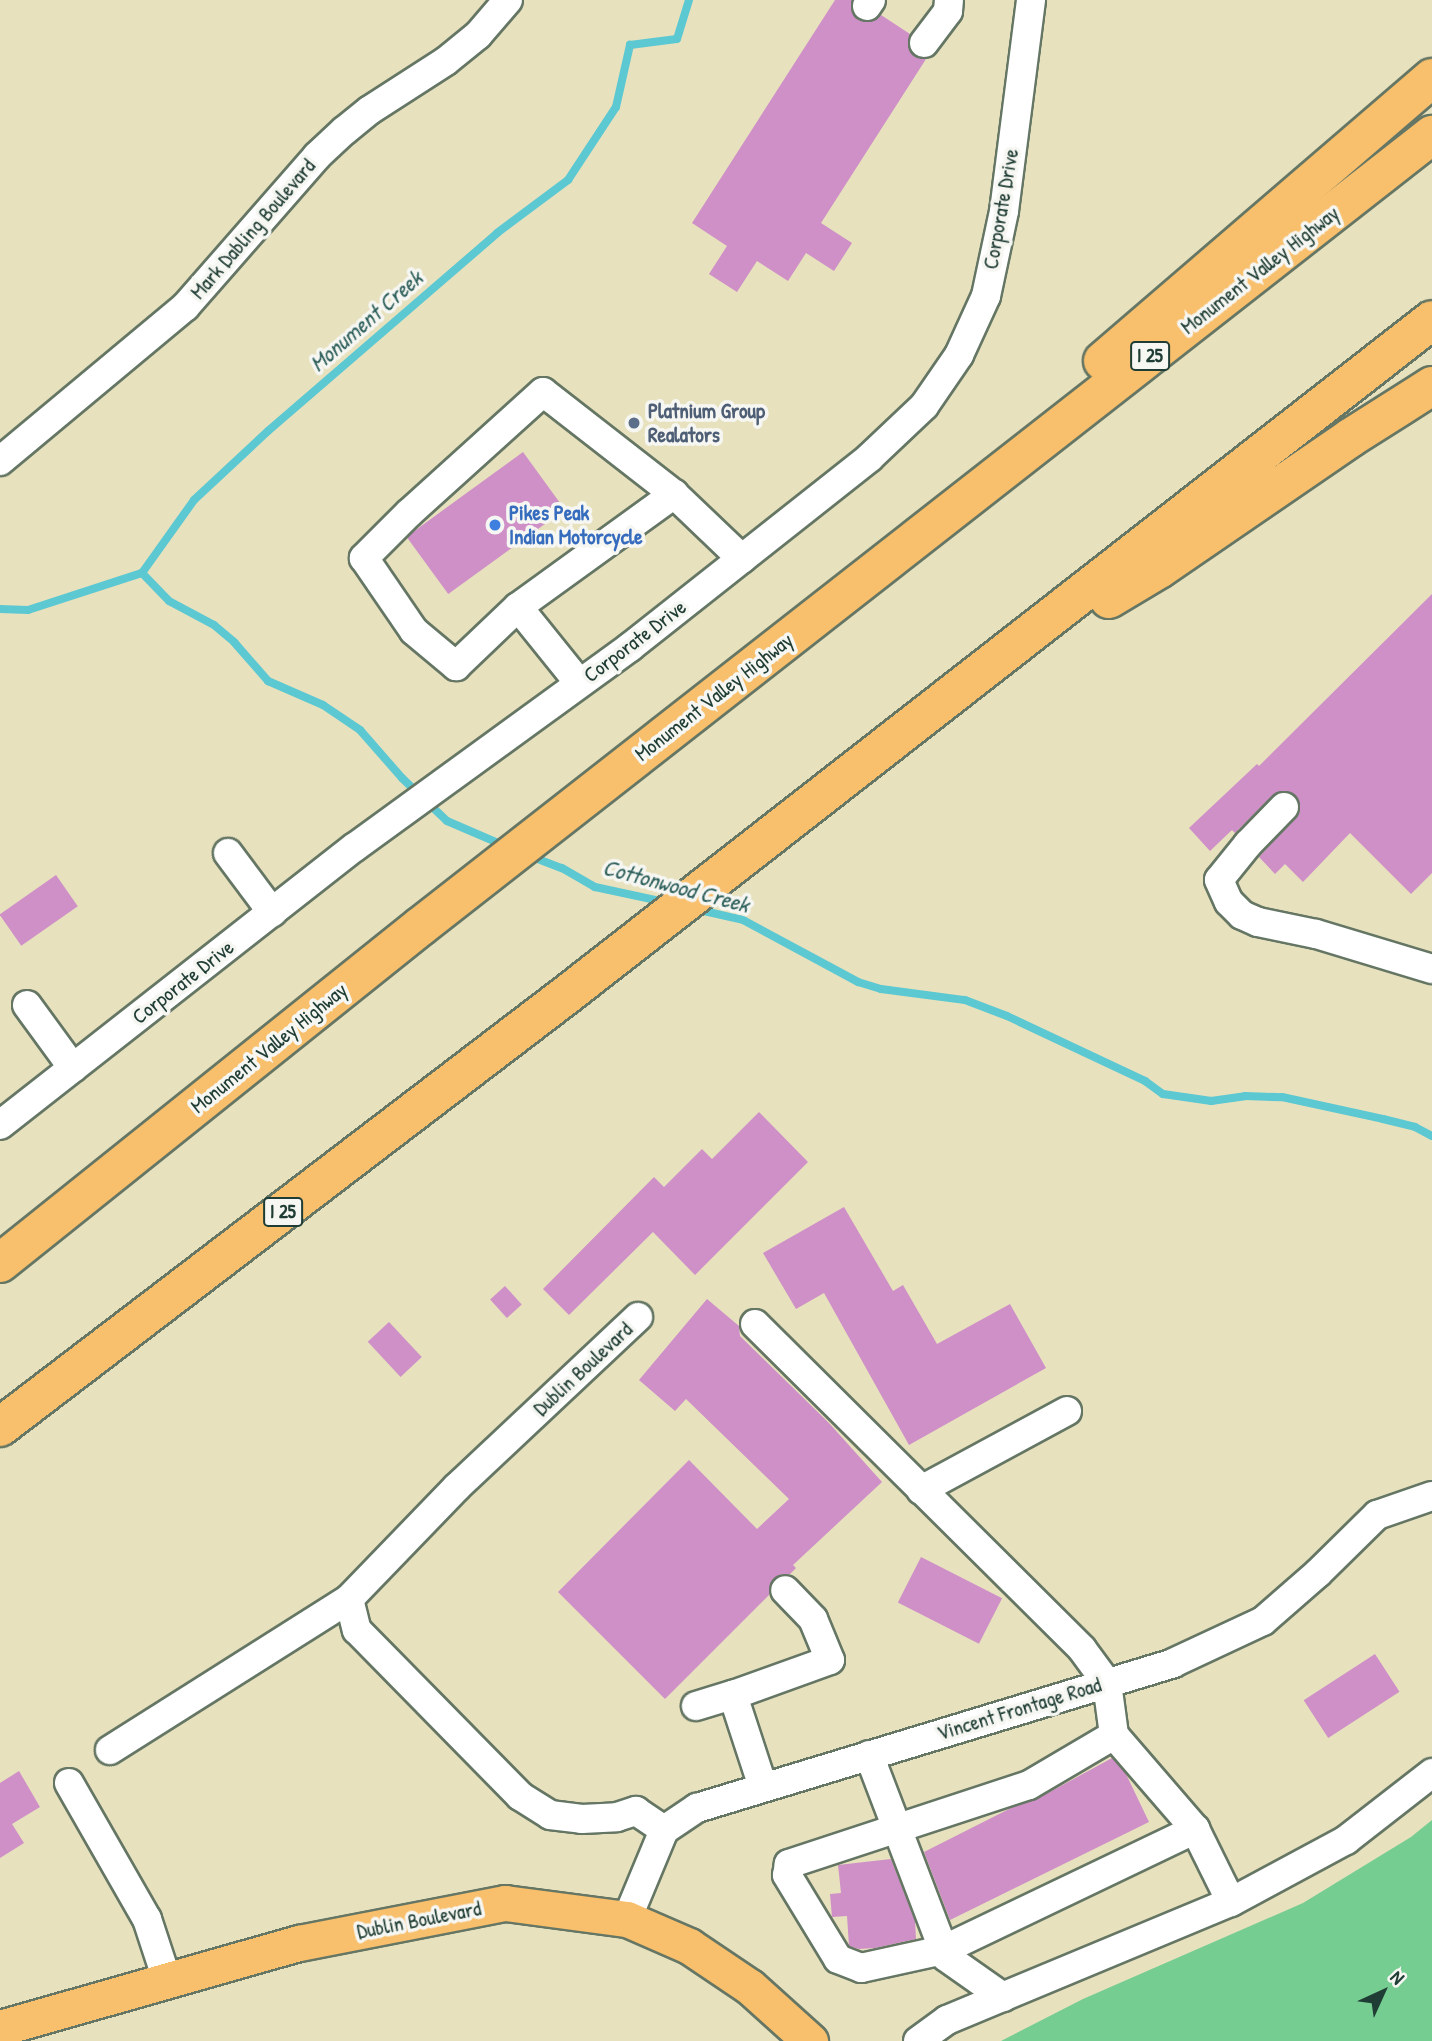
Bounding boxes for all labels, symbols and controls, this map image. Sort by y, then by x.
street label: Corporate Drive [978,147,1024,271]
street label: Mark Dabling Boulevard [185,154,321,304]
street label: Monument Valley Highway [1176,200,1344,340]
water label: Monument Creek [304,265,428,377]
road number: I 25 [1129,340,1171,372]
place label: Platnium Group Realators [648,398,765,448]
marker: Platnium Group Realators [626,415,642,431]
place label: Pikes Peak Indian Motorcycle [509,500,643,550]
marker: Pikes Peak Indian Motorcycle [487,517,503,533]
street label: Corporate Drive [579,594,691,688]
street label: Monument Valley Highway [630,627,798,767]
water label: Cottonwood Creek [600,853,752,919]
street label: Corporate Drive [127,935,239,1029]
street label: Monument Valley Highway [186,977,352,1119]
road number: I 25 [262,1196,304,1228]
street label: Dublin Boulevard [528,1317,638,1421]
street label: Vincent Frontage Road [934,1672,1104,1746]
street label: Dublin Boulevard [355,1896,483,1944]
north arrow [1348,1957,1418,2027]
text: N [1385,1964,1411,1990]

